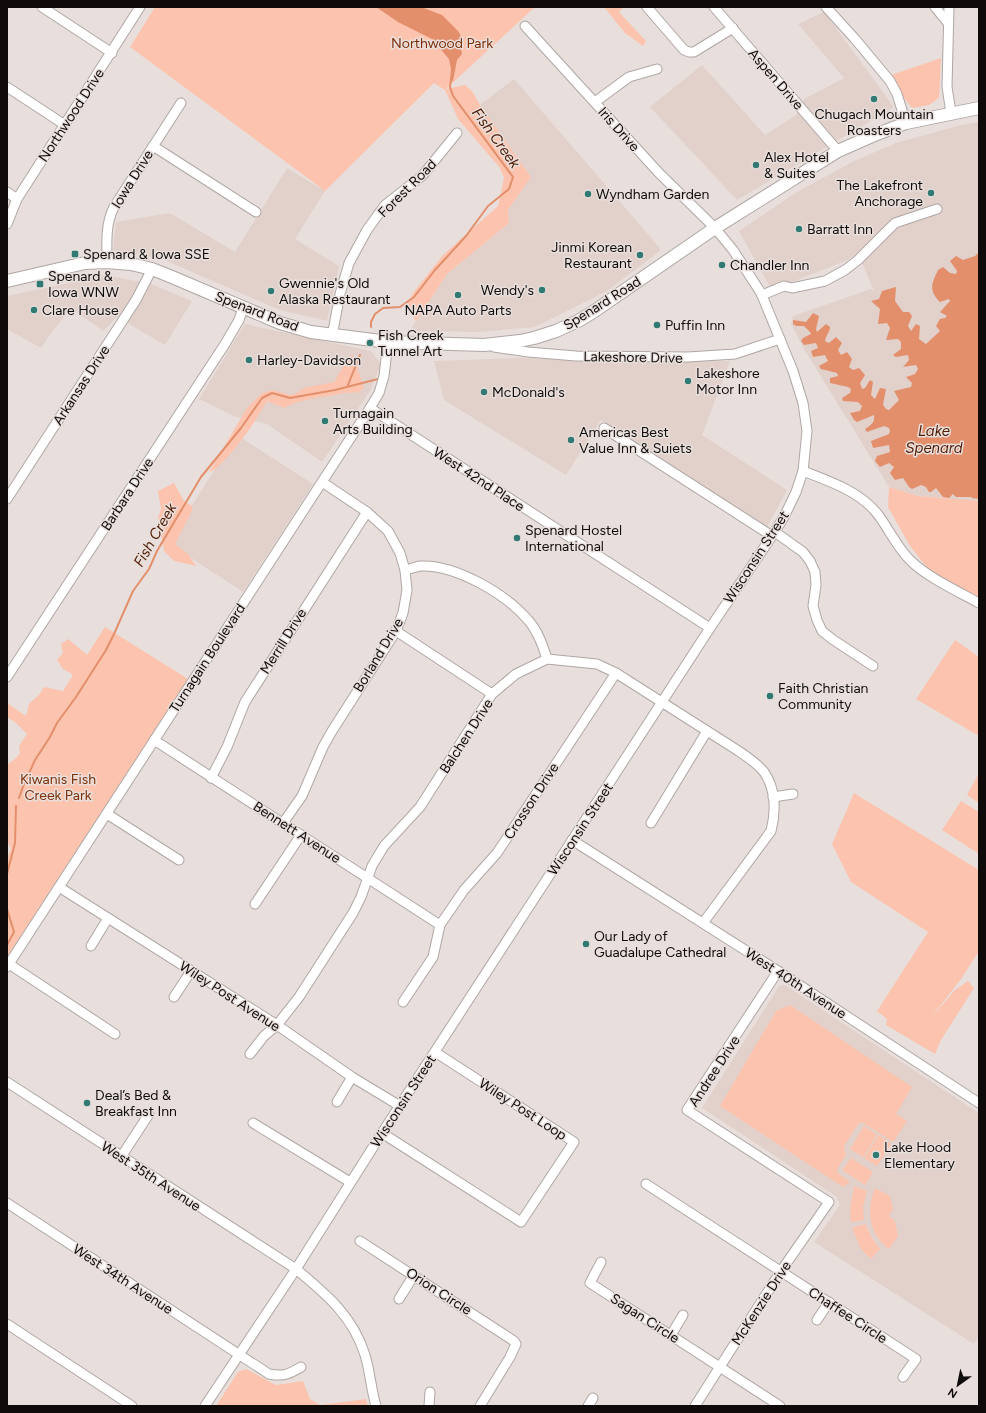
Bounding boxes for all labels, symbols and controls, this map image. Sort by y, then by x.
park label: Northwood Park [391,35,493,52]
street label: Aspen Drive [744,45,807,114]
street label: Northwood Drive [35,65,108,165]
marker: Chugach Mountain Roasters [869,94,879,104]
water label: Fish Creek [468,104,524,172]
street label: Iris Drive [594,104,643,155]
place label: Chugach Mountain Roasters [815,106,934,139]
street label: Iowa Drive [108,147,157,212]
place label: Alex Hotel & Suites [764,149,829,182]
street label: Forest Road [375,156,440,221]
marker: Alex Hotel & Suites [751,160,761,170]
place label: The Lakefront Anchorage [837,177,923,210]
place label: Wyndham Garden [596,186,709,203]
marker: The Lakefront Anchorage [926,188,936,198]
marker: Wyndham Garden [583,189,593,199]
place label: Barratt Inn [807,221,873,238]
marker: Barratt Inn [794,224,804,234]
place label: Jinmi Korean Restaurant [551,239,632,272]
place label: Spenard & Iowa SSE [83,246,210,263]
marker: Spenard & Iowa SSE [70,249,80,259]
marker: Jinmi Korean Restaurant [635,250,645,260]
place label: Chandler Inn [730,257,810,274]
marker: Chandler Inn [717,260,727,270]
place label: Spenard & Iowa WNW [48,268,119,301]
street label: Spenard Road [560,273,644,334]
place label: Gwennie's Old Alaska Restaurant [279,275,391,308]
marker: Spenard & Iowa WNW [35,279,45,289]
place label: Wendy's [481,282,534,299]
marker: Wendy's [537,285,547,295]
marker: Gwennie's Old Alaska Restaurant [266,286,276,296]
street label: Spenard Road [213,288,301,335]
marker: NAPA Auto Parts [453,290,463,300]
place label: Clare House [42,302,119,319]
place label: NAPA Auto Parts [404,302,512,319]
marker: Clare House [29,305,39,315]
place label: Puffin Inn [665,317,725,334]
marker: Puffin Inn [652,320,662,330]
place label: Fish Creek Tunnel Art [378,327,444,360]
marker: Fish Creek Tunnel Art [365,338,375,348]
street label: Arkansas Drive [49,342,114,428]
street label: Lakeshore Drive [583,348,683,367]
place label: Harley-Davidson [257,352,361,369]
marker: Harley-Davidson [244,355,254,365]
place label: Lakeshore Motor Inn [696,365,760,398]
marker: Lakeshore Motor Inn [683,376,693,386]
place label: McDonald's [492,384,565,401]
marker: McDonald's [479,387,489,397]
place label: Turnagain Arts Building [333,405,413,438]
marker: Turnagain Arts Building [320,416,330,426]
water label: Lake Spenard [905,422,963,457]
place label: Americas Best Value Inn & Suiets [579,424,692,457]
marker: Americas Best Value Inn & Suiets [566,435,576,445]
street label: West 42nd Place [430,444,528,515]
street label: Barbara Drive [98,454,157,534]
water label: Fish Creek [130,499,181,570]
street label: Wisconsin Street [720,508,793,607]
place label: Spenard Hostel International [525,522,622,555]
marker: Spenard Hostel International [512,533,522,543]
street label: Turnagain Boulevard [166,601,249,716]
street label: Merrill Drive [257,605,310,677]
street label: Borland Drive [350,615,407,695]
place label: Faith Christian Community [778,680,869,713]
marker: Faith Christian Community [765,691,775,701]
street label: Balchen Drive [436,696,497,777]
street label: Crosson Drive [500,760,563,843]
park label: Kiwanis Fish Creek Park [20,771,96,804]
street label: Wisconsin Street [544,780,617,879]
street label: Bennett Avenue [250,798,344,867]
place label: Our Lady of Guadalupe Cathedral [594,928,726,961]
marker: Our Lady of Guadalupe Cathedral [581,939,591,949]
street label: West 40th Avenue [742,944,850,1023]
street label: Wiley Post Avenue [176,957,284,1036]
street label: Andree Drive [685,1032,744,1110]
street label: Wisconsin Street [367,1052,440,1151]
street label: Wiley Post Loop [476,1075,570,1144]
place label: Deal’s Bed & Breakfast Inn [95,1087,177,1120]
marker: Deal’s Bed & Breakfast Inn [82,1098,92,1108]
street label: West 35th Avenue [98,1138,204,1215]
place label: Lake Hood Elementary [884,1139,956,1172]
marker: Lake Hood Elementary [871,1150,881,1160]
street label: West 34th Avenue [69,1241,176,1318]
street label: McKenzie Drive [728,1258,795,1349]
street label: Orion Circle [403,1264,475,1319]
street label: Chaffee Circle [805,1284,891,1347]
street label: Sagan Circle [607,1290,683,1347]
north arrow [938,1365,978,1405]
text: N [946,1385,960,1401]

